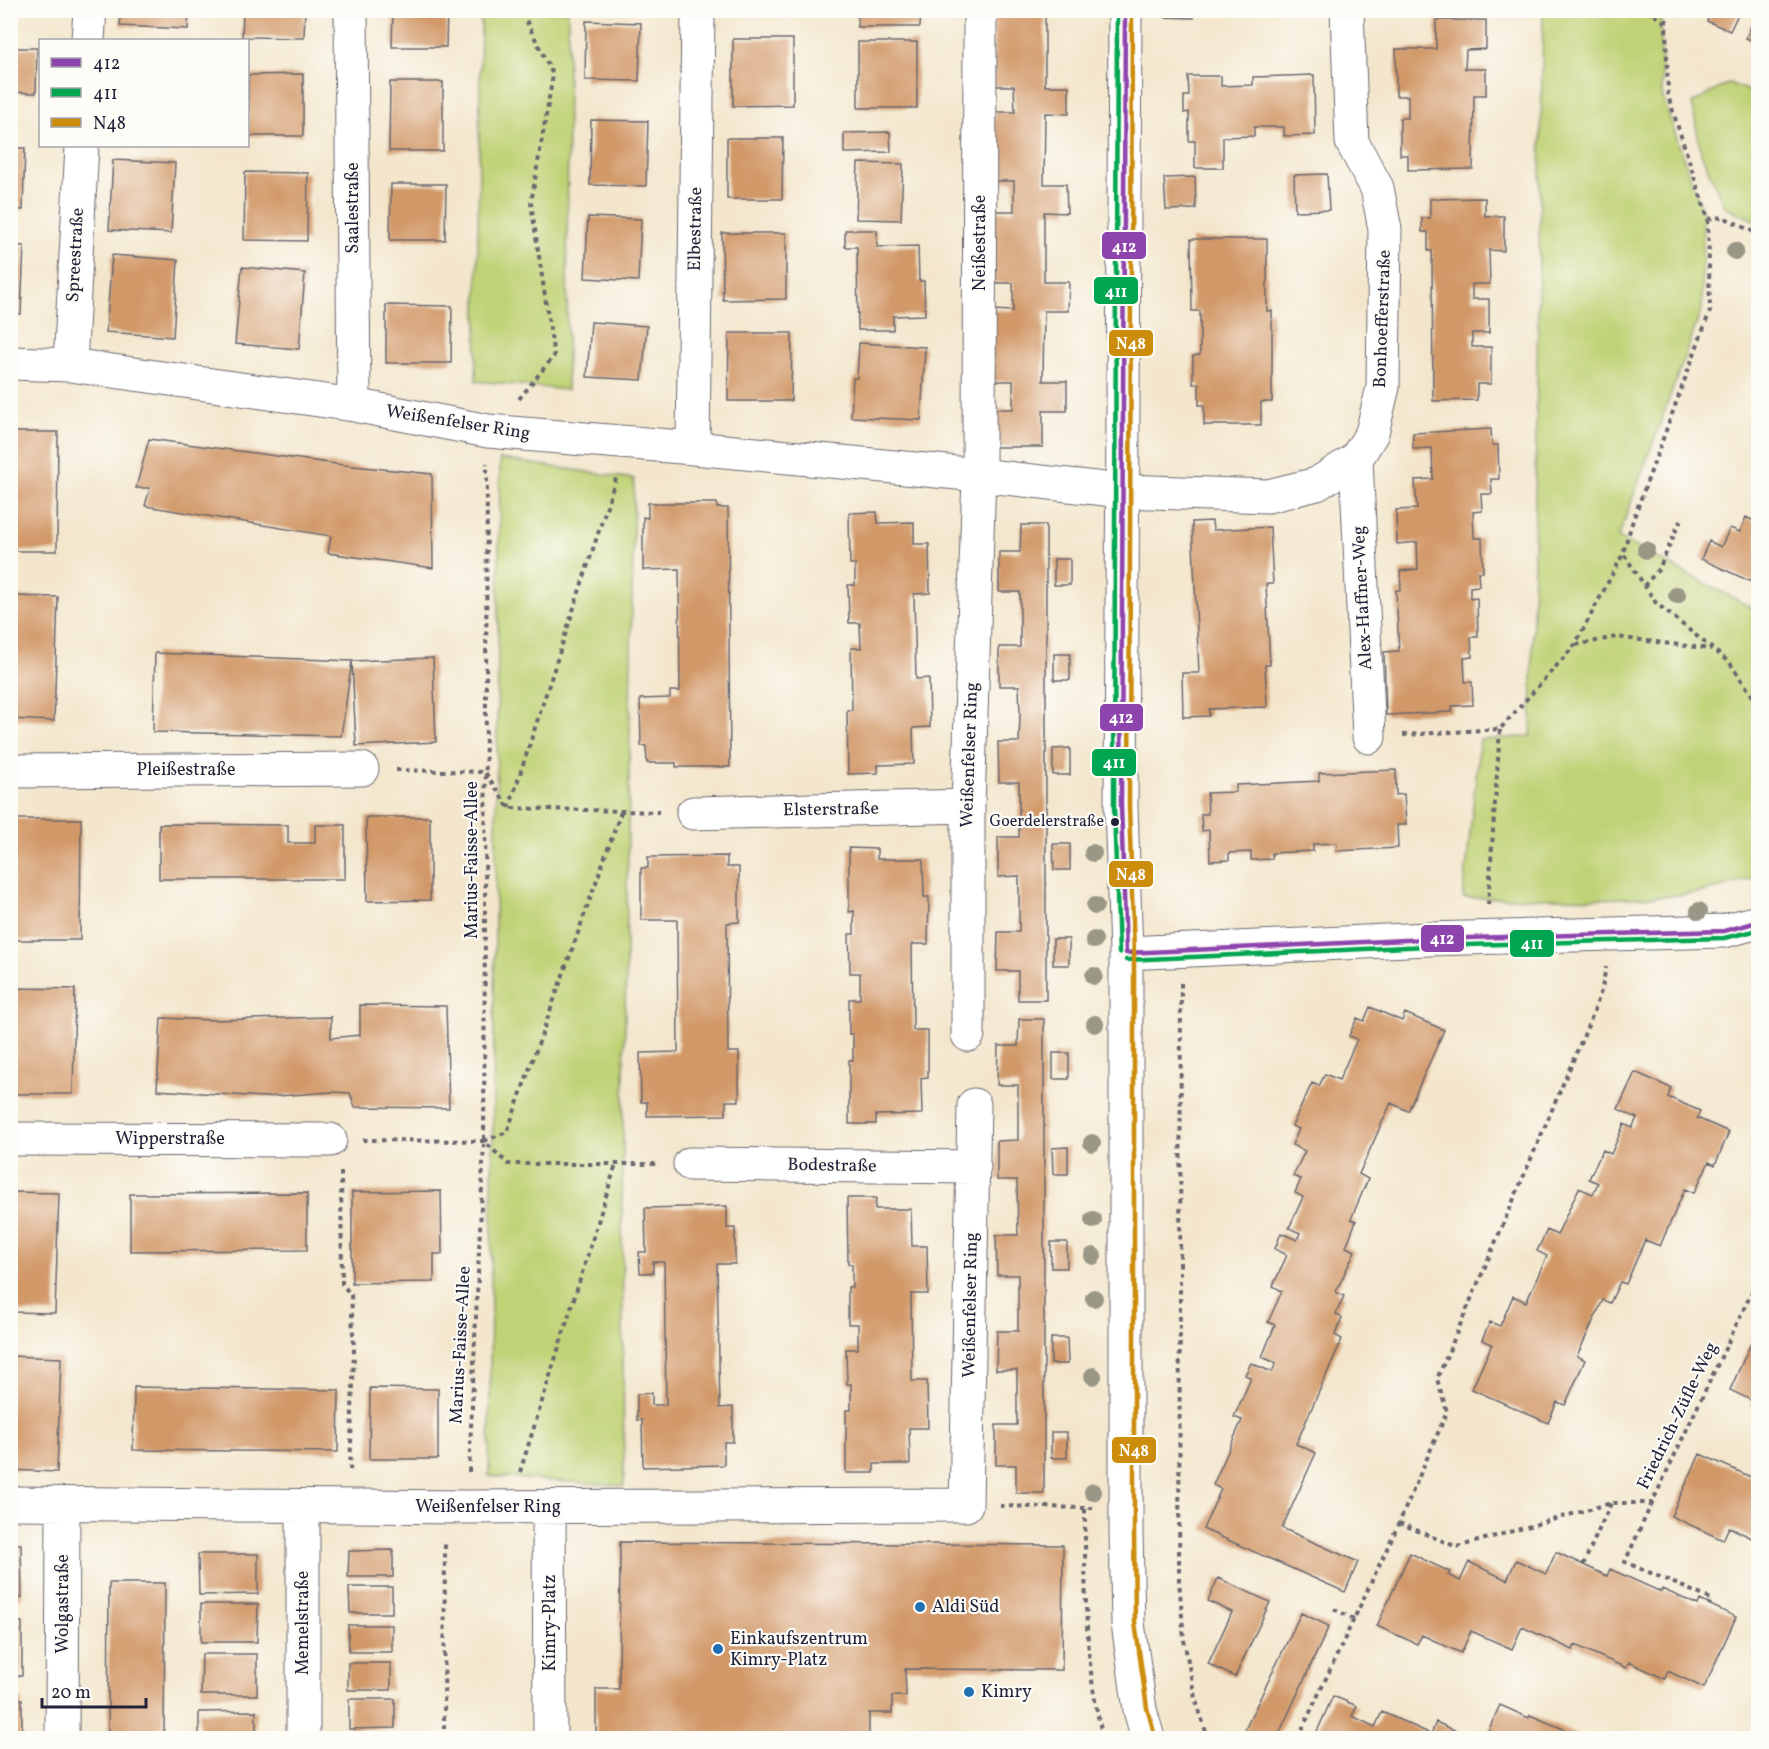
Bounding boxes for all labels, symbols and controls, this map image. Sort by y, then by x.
legend [39,39,249,147]
text: 412 [93,52,120,77]
text: 411 [93,82,118,107]
text: N48 [93,112,126,137]
street label: Saalestraße [341,162,366,254]
street label: Elbestraße [683,187,709,271]
street label: Neißestraße [968,195,993,291]
street label: Spreestraße [61,207,91,303]
line badge: 412 [1101,231,1147,260]
text: 412 [1112,237,1136,259]
street label: Bonhoefferstraße [1368,249,1398,389]
line badge: 411 [1093,276,1139,305]
text: 411 [1105,282,1127,304]
line badge: N48 [1108,329,1154,357]
text: N48 [1116,334,1146,356]
street label: Weißenfelser Ring [384,399,532,447]
street label: Alex-Haffner-Weg [1347,525,1379,671]
street label: Weißenfelser Ring [955,682,985,828]
line badge: 412 [1099,703,1144,732]
text: 412 [1109,708,1133,730]
line badge: 411 [1091,748,1137,777]
text: 411 [1103,753,1125,775]
street label: Pleißestraße [137,758,235,783]
street label: Marius-Faisse-Allee [460,781,485,939]
street label: Elsterstraße [783,797,879,823]
place label: Goerdelerstraße [990,811,1104,833]
marker: Goerdelerstraße [1109,816,1121,828]
line badge: N48 [1108,860,1154,888]
text: N48 [1116,865,1146,887]
line badge: 412 [1420,924,1465,953]
text: 412 [1430,929,1454,951]
line badge: 411 [1509,929,1555,958]
text: 411 [1521,934,1543,956]
street label: Wipperstraße [115,1127,225,1152]
street label: Bodestraße [787,1153,877,1179]
street label: Weißenfelser Ring [957,1232,985,1378]
street label: Marius-Faisse-Allee [444,1265,478,1425]
street label: Friedrich-Züfle-Weg [1631,1338,1725,1494]
line badge: N48 [1111,1436,1157,1464]
text: N48 [1119,1441,1149,1463]
street label: Weißenfelser Ring [415,1495,561,1520]
street label: Wolgastraße [51,1554,76,1654]
street label: Memelstraße [291,1571,316,1675]
street label: Kimry-Platz [538,1574,563,1672]
place label: Aldi Süd [932,1595,999,1620]
marker: Aldi Süd [913,1600,927,1614]
place label: Einkaufszentrum Kimry-Platz [730,1627,868,1673]
marker: Einkaufszentrum Kimry-Platz [711,1642,725,1656]
scale bar [42,1671,146,1709]
place label: Kimry [981,1680,1032,1705]
text: 20 m [51,1681,91,1706]
marker: Kimry [962,1685,976,1699]

